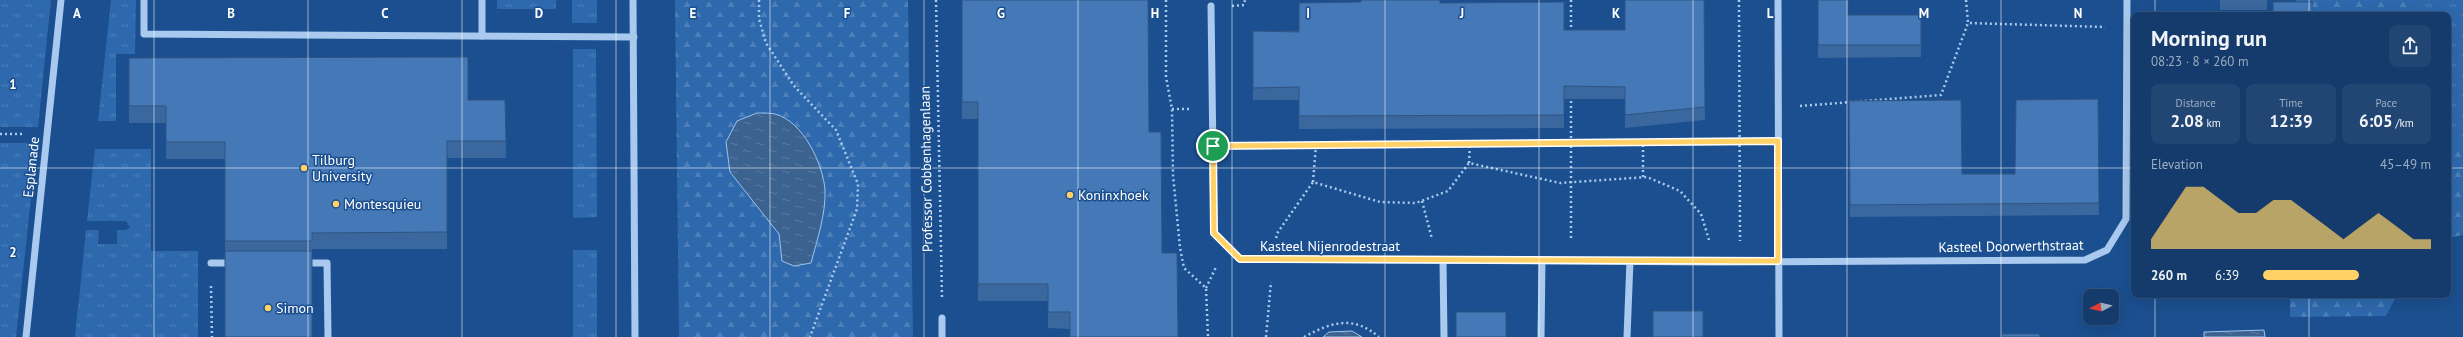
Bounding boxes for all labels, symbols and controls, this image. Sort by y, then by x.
text: A [73,5,81,22]
text: B [227,5,235,22]
text: C [381,5,389,22]
text: D [535,5,543,22]
text: E [690,5,697,22]
text: F [844,5,851,22]
text: G [997,5,1005,22]
text: H [1151,5,1159,22]
text: I [1306,5,1310,22]
text: J [1459,5,1464,22]
text: K [1612,5,1620,22]
text: L [1767,5,1774,22]
text: M [1919,5,1929,22]
text: N [2074,5,2082,22]
text: Morning run [2151,24,2267,52]
button: share [2389,25,2431,67]
text: 08:23 · 8 × 260 m [2151,53,2248,70]
text: 1 [9,76,17,93]
street label: Professor Cobbenhagenlaan [916,86,936,252]
text: Distance [2176,96,2216,110]
text: Time [2279,96,2303,110]
text: Pace [2376,96,2397,110]
text: 2.08 [2171,110,2204,132]
text: 12:39 [2269,110,2313,132]
text: 6:05 [2359,110,2393,132]
text: km [2204,116,2221,130]
text: /km [2393,116,2414,130]
pin [1196,129,1230,163]
icon: arrive [1202,135,1224,157]
street label: Esplanade [19,136,43,198]
place label: Tilburg University [312,151,372,185]
text: Elevation [2151,156,2203,173]
text: 45–49 m [2380,156,2431,173]
marker: Tilburg University [299,163,309,173]
place label: Koninxhoek [1078,186,1149,204]
marker: Koninxhoek [1065,190,1075,200]
place label: Montesquieu [344,195,421,213]
marker: Montesquieu [331,199,341,209]
street label: Kasteel Doorwerthstraat [1938,236,2084,256]
street label: Kasteel Nijenrodestraat [1260,237,1400,255]
text: 2 [9,244,17,261]
text: 260 m [2151,267,2187,284]
text: 6:39 [2215,267,2239,284]
north arrow [2083,289,2119,325]
map controls [2083,289,2119,325]
place label: Simon [276,299,314,317]
marker: Simon [263,303,273,313]

